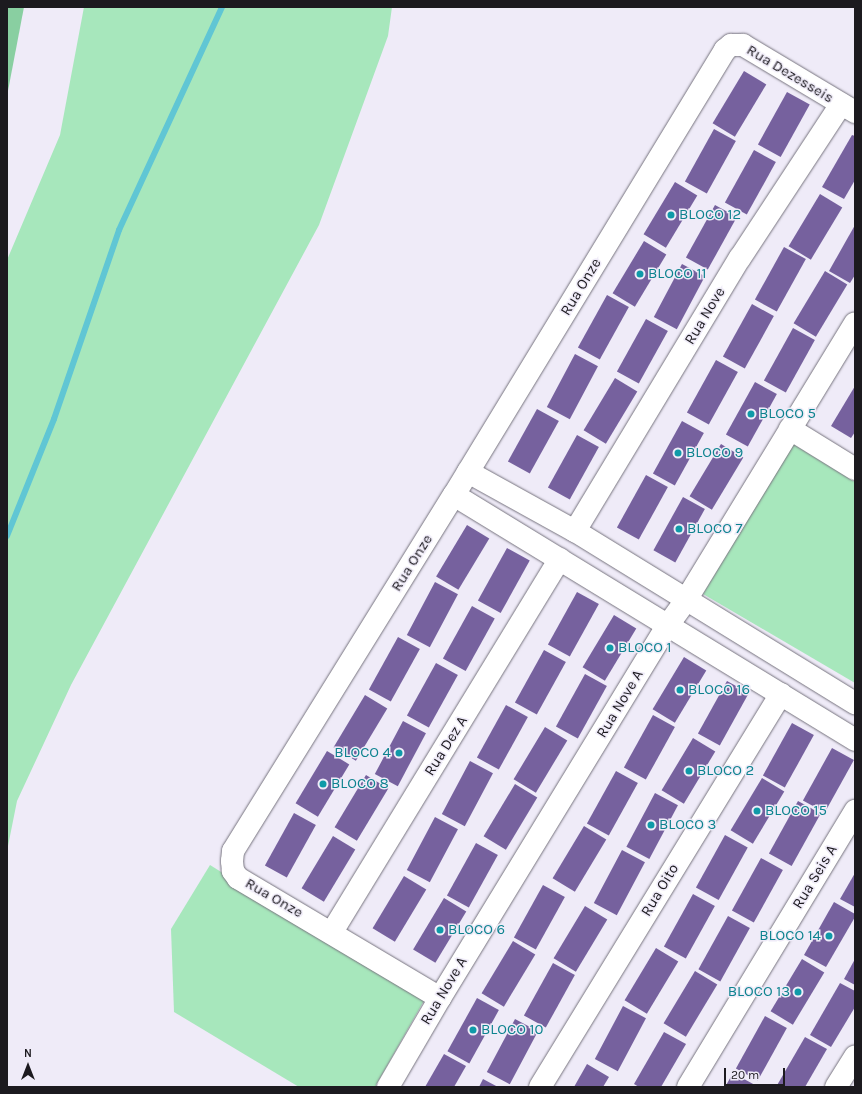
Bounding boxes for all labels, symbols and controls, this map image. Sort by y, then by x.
street label: Rua Dezesseis [743,41,837,107]
place label: BLOCO 12 [679,206,741,224]
marker: BLOCO 12 [666,210,676,220]
street label: Rua Onze [557,255,605,319]
place label: BLOCO 11 [648,265,706,283]
marker: BLOCO 11 [635,269,645,279]
street label: Rua Nove [681,284,729,348]
place label: BLOCO 5 [759,405,816,423]
marker: BLOCO 5 [746,409,756,419]
place label: BLOCO 9 [686,444,743,462]
marker: BLOCO 9 [673,448,683,458]
place label: BLOCO 7 [687,520,742,538]
marker: BLOCO 7 [674,524,684,534]
street label: Rua Onze [388,531,436,595]
place label: BLOCO 1 [618,639,671,657]
marker: BLOCO 1 [605,643,615,653]
street label: Rua Nove A [593,667,647,741]
place label: BLOCO 16 [688,681,750,699]
marker: BLOCO 16 [675,685,685,695]
street label: Rua Dez A [421,713,471,779]
place label: BLOCO 4 [334,744,391,762]
marker: BLOCO 4 [394,748,404,758]
place label: BLOCO 2 [697,762,754,780]
marker: BLOCO 2 [684,766,694,776]
place label: BLOCO 8 [331,775,389,793]
marker: BLOCO 8 [318,779,328,789]
place label: BLOCO 15 [765,802,827,820]
marker: BLOCO 15 [752,806,762,816]
place label: BLOCO 3 [659,816,716,834]
marker: BLOCO 3 [646,820,656,830]
street label: Rua Seis A [789,842,841,912]
street label: Rua Oito [637,860,683,920]
street label: Rua Onze [242,874,306,922]
place label: BLOCO 6 [448,921,505,939]
marker: BLOCO 6 [435,925,445,935]
place label: BLOCO 14 [759,927,821,945]
marker: BLOCO 14 [824,931,834,941]
street label: Rua Nove A [417,954,471,1028]
place label: BLOCO 13 [728,983,790,1001]
marker: BLOCO 13 [793,987,803,997]
place label: BLOCO 10 [481,1021,543,1039]
marker: BLOCO 10 [468,1025,478,1035]
north arrow [8,1046,48,1086]
text: N [24,1047,32,1060]
scale bar [726,1060,787,1086]
text: 20 m [731,1068,759,1082]

